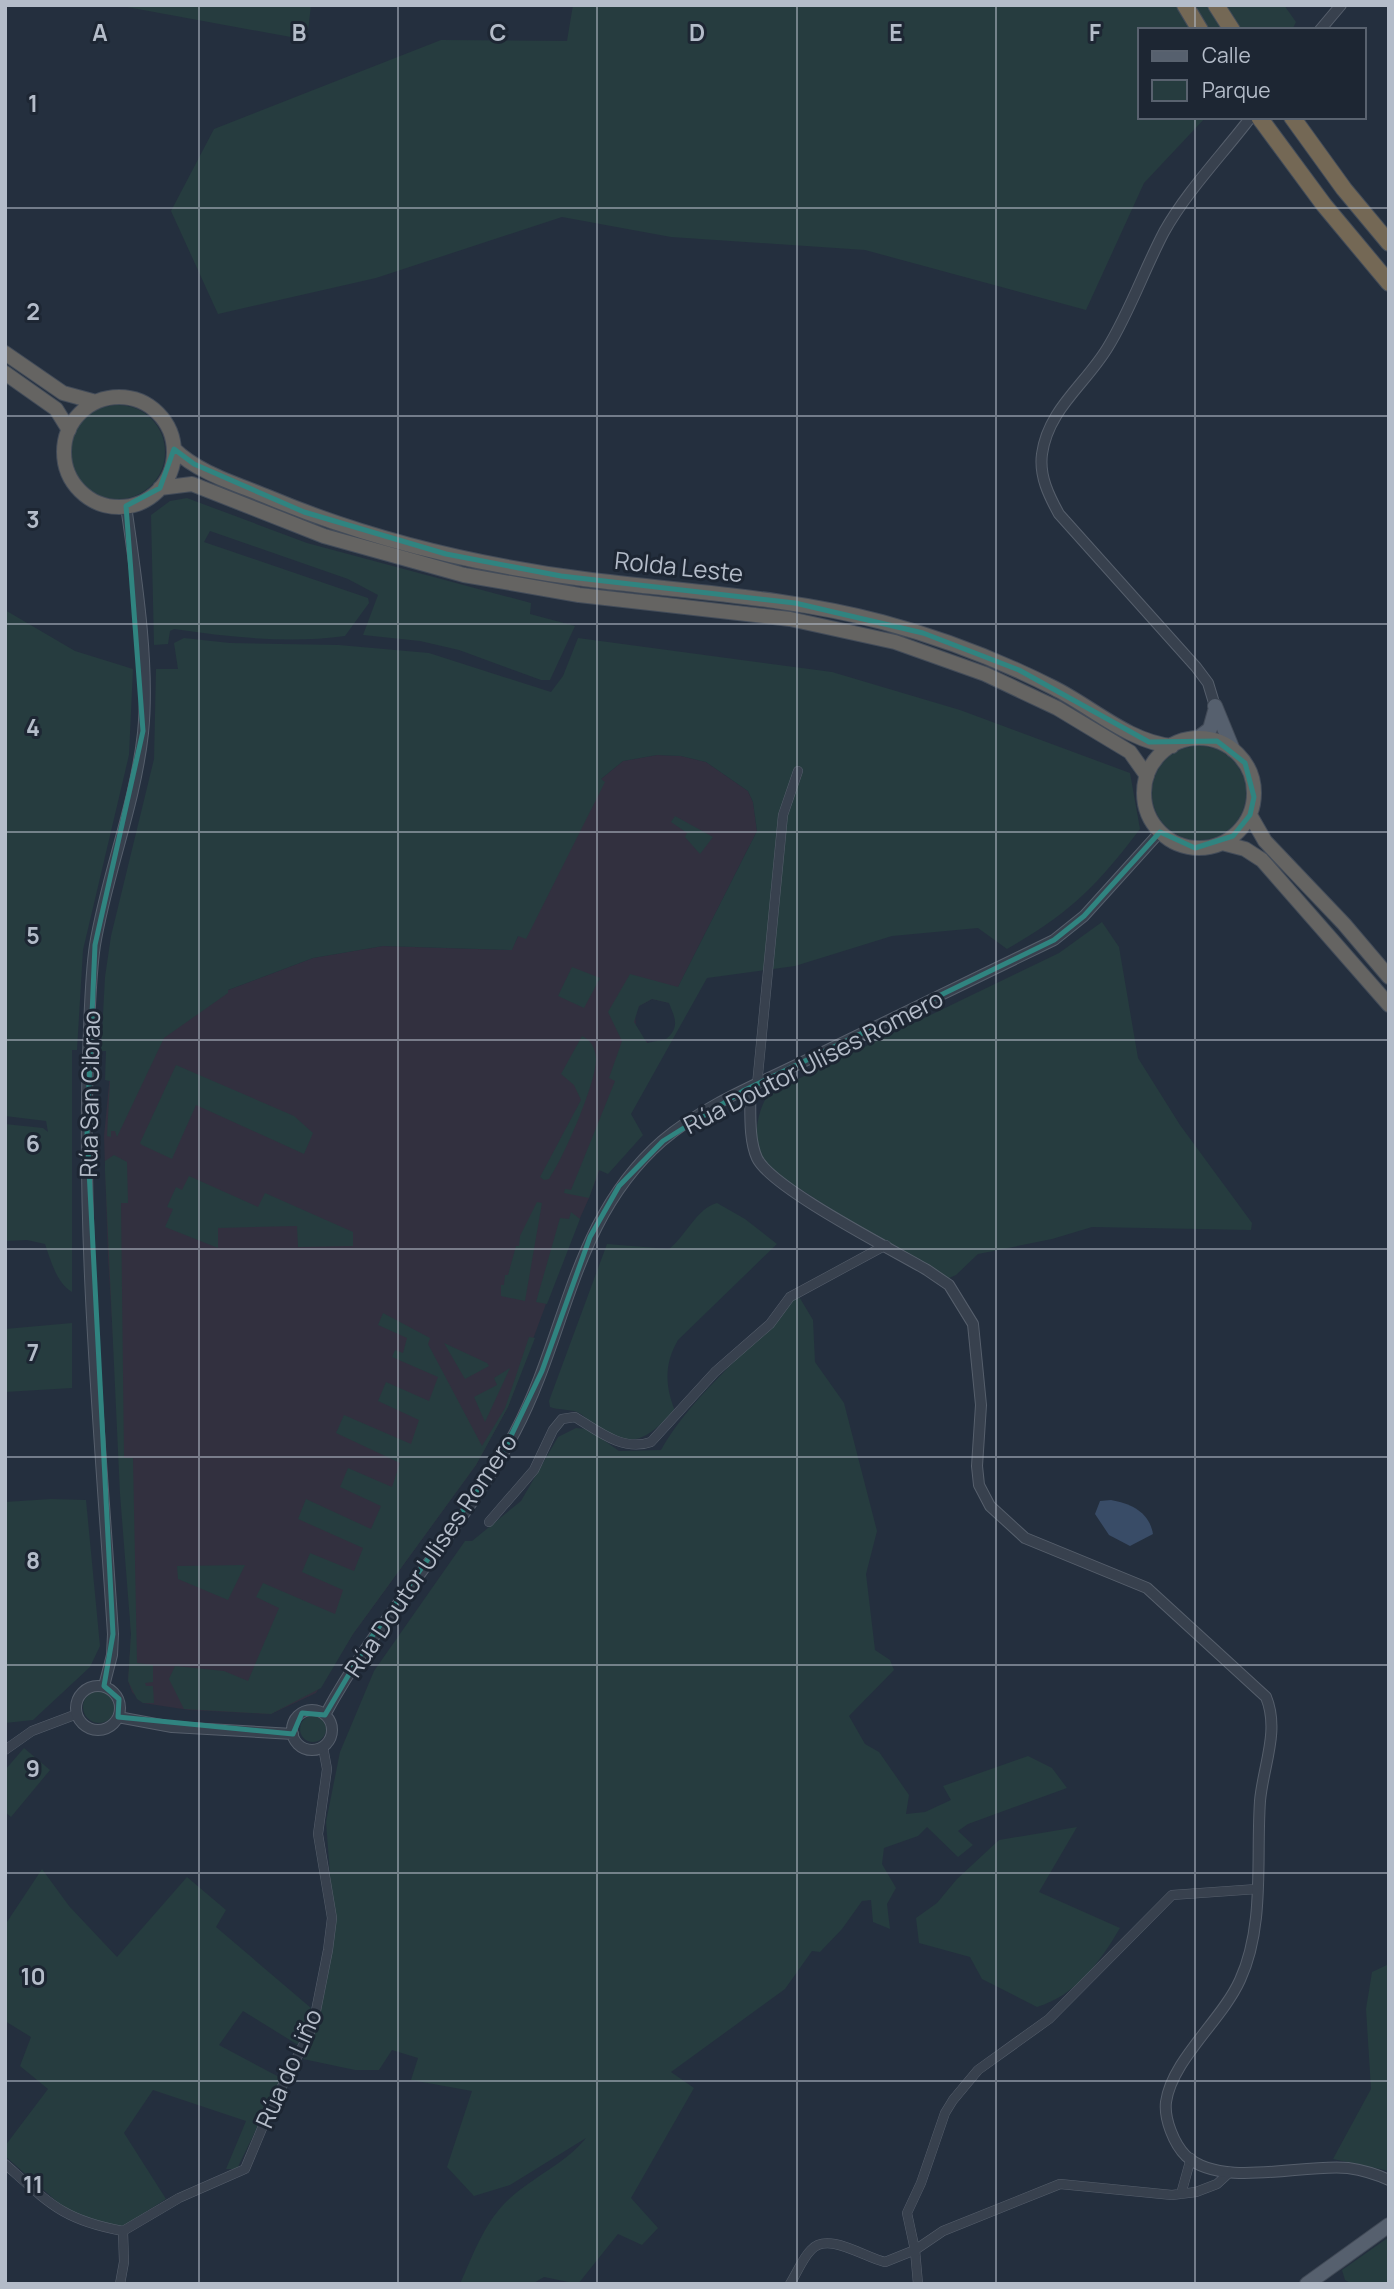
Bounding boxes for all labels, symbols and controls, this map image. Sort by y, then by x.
text: A [92,16,108,48]
text: B [292,16,306,48]
text: C [490,16,507,48]
text: D [689,16,705,48]
text: E [889,16,903,48]
text: F [1089,16,1101,48]
legend [1138,28,1366,119]
text: Calle [1202,41,1251,69]
text: Parque [1202,76,1271,104]
text: 1 [28,87,38,119]
text: 2 [26,295,40,327]
text: 3 [26,503,40,535]
street label: Rolda Leste [613,543,745,589]
text: 4 [26,711,40,743]
text: 5 [26,919,40,951]
street label: Rúa Doutor Ulises Romero [678,981,948,1141]
street label: Rúa San Cibrao [71,1010,107,1178]
text: 6 [26,1127,40,1159]
text: 7 [27,1336,39,1368]
street label: Rúa Doutor Ulises Romero [336,1427,524,1683]
text: 8 [26,1544,40,1576]
text: 9 [26,1752,40,1784]
text: 10 [20,1960,46,1992]
street label: Rúa do Liño [247,2003,329,2133]
text: 11 [23,2168,43,2200]

